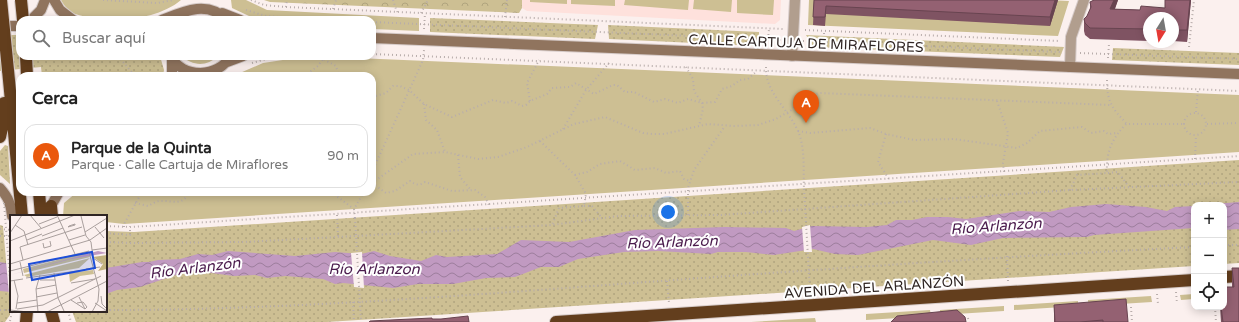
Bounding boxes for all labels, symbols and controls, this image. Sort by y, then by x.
north arrow [1143,12,1179,48]
search box [16,16,376,60]
icon: search [30,27,52,49]
text: Buscar aquí [62,29,145,47]
street label: CALLE CARTUJA DE MIRAFLORES [688,31,924,56]
text: Cerca [32,88,78,109]
pin: A [793,90,819,123]
text: Parque de la Quinta [71,139,212,157]
text: A [41,148,51,164]
text: 90 m [327,148,359,164]
text: Parque · Calle Cartuja de Miraflores [71,157,288,173]
your location [658,202,678,222]
map controls [1191,202,1227,310]
button: + [1191,202,1227,238]
water label: Río Arlanzón [950,214,1043,238]
inset map [10,215,107,312]
water label: Río Arlanzón [626,231,719,253]
button: − [1191,238,1227,274]
water label: Río Arlanzón [149,253,242,282]
water label: Río Arlanzon [328,260,421,278]
street label: AVENIDA DEL ARLANZÓN [783,273,965,302]
button: locate [1191,274,1227,310]

